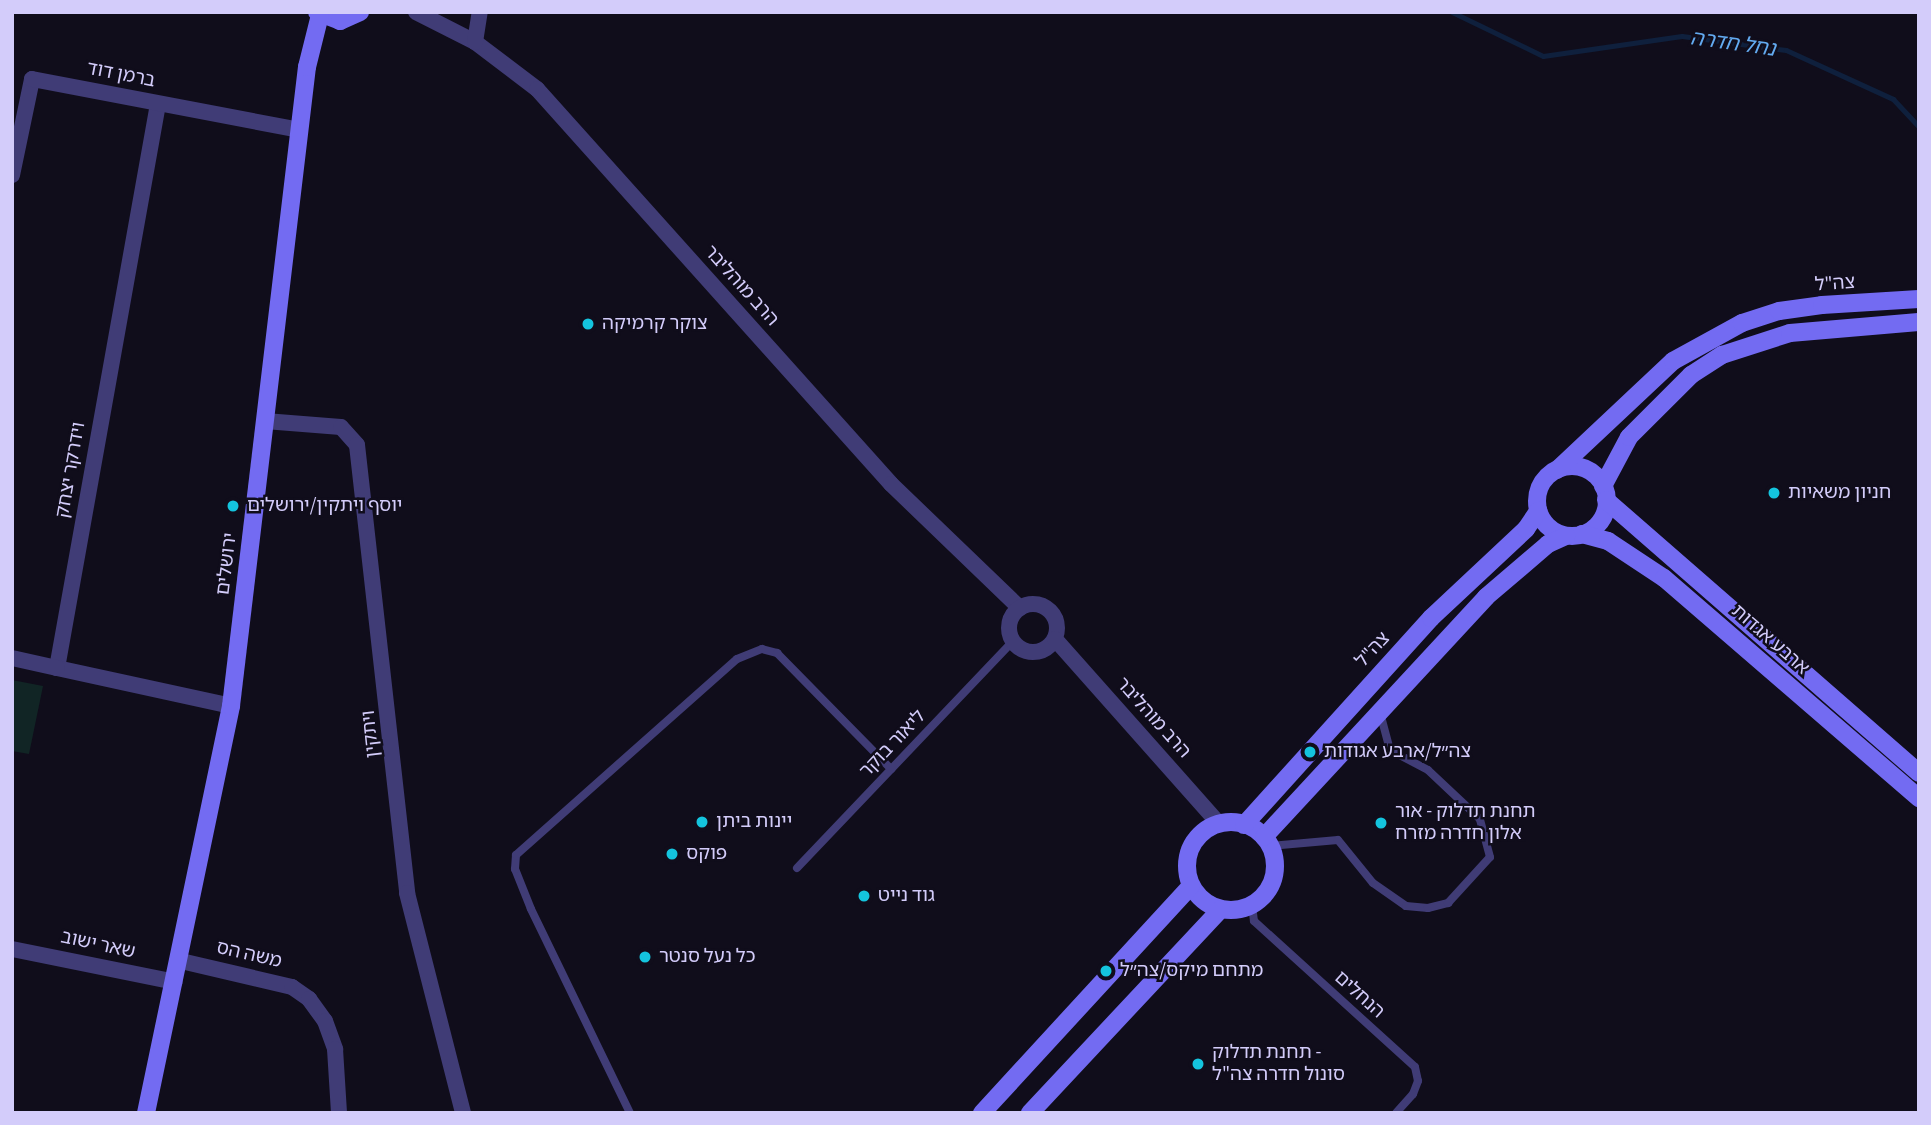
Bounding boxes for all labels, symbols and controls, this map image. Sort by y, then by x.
water label: נחל חדרה [1689,25,1777,61]
street label: ברמן דוד [85,57,157,93]
street label: הרב מוהליבר [699,241,783,331]
street label: צה"ל [1814,271,1856,297]
place label: צוקר קרמיקה [602,313,708,335]
marker: צוקר קרמיקה [580,316,596,332]
street label: וידרקר יצחק [51,420,91,520]
place label: חניון משאיות [1788,482,1891,504]
marker: חניון משאיות [1766,485,1782,501]
place label: יוסף ויתקין/ירושלים [247,495,402,517]
marker: יוסף ויתקין/ירושלים [225,498,241,514]
street label: ירושלים [212,531,242,597]
street label: ארבע אגדות [1727,600,1813,680]
street label: צה"ל [1351,627,1395,673]
street label: הרב מוהליבר [1111,673,1195,763]
street label: ליאור בוקר [855,705,931,783]
street label: ויתקין [357,709,385,759]
place label: צה״ל/ארבע אגודות [1324,741,1471,763]
marker: צה״ל/ארבע אגודות [1302,744,1318,760]
place label: תחנת תדלוק - אור אלון חדרה מזרח [1395,801,1536,845]
place label: יינות ביתן [716,811,792,833]
marker: יינות ביתן [694,814,710,830]
marker: תחנת תדלוק - אור אלון חדרה מזרח [1373,815,1389,831]
place label: פוקס [686,843,727,865]
marker: פוקס [664,846,680,862]
place label: גוד נייט [878,885,935,907]
marker: גוד נייט [856,888,872,904]
street label: שאר ישוב [59,926,137,964]
street label: משה הס [214,936,284,974]
place label: כל נעל סנטר [659,946,756,968]
marker: כל נעל סנטר [637,949,653,965]
place label: מתחם מיקס/צה״ל [1120,960,1263,982]
marker: מתחם מיקס/צה״ל [1098,963,1114,979]
street label: הנחלים [1329,967,1389,1023]
place label: תחנת תדלוק - סונול חדרה צה"ל [1212,1042,1345,1086]
marker: תחנת תדלוק - סונול חדרה צה"ל [1190,1056,1206,1072]

